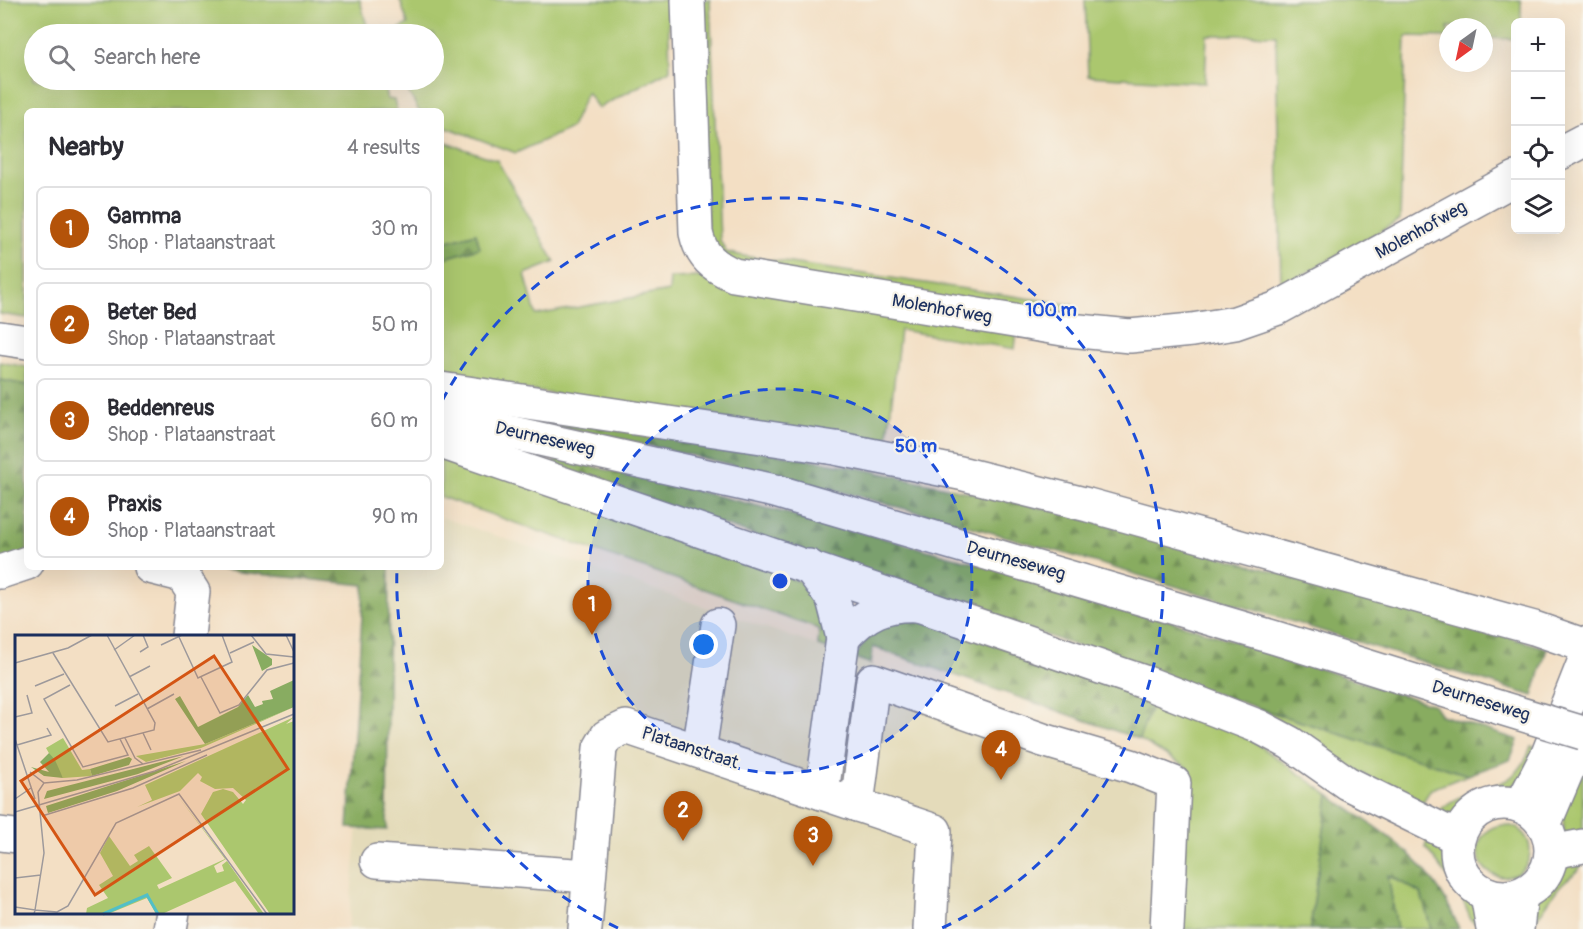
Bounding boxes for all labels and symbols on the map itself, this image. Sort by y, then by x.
north arrow [1439,18,1493,72]
street label: Molenhofweg [1371,195,1471,265]
street label: Molenhofweg [890,289,994,329]
text: 100 m [1025,299,1077,322]
street label: Deurneseweg [493,416,597,462]
text: 50 m [895,435,937,458]
street label: Deurneseweg [964,536,1068,586]
centre of rings [770,571,790,591]
pin: 1 [572,586,612,635]
your location [689,630,718,659]
inset map [15,635,294,914]
street label: Deurneseweg [1429,675,1533,727]
street label: Plataanstraat [639,722,742,775]
pin: 4 [982,730,1020,780]
pin: 2 [664,792,702,841]
pin: 3 [794,816,832,866]

